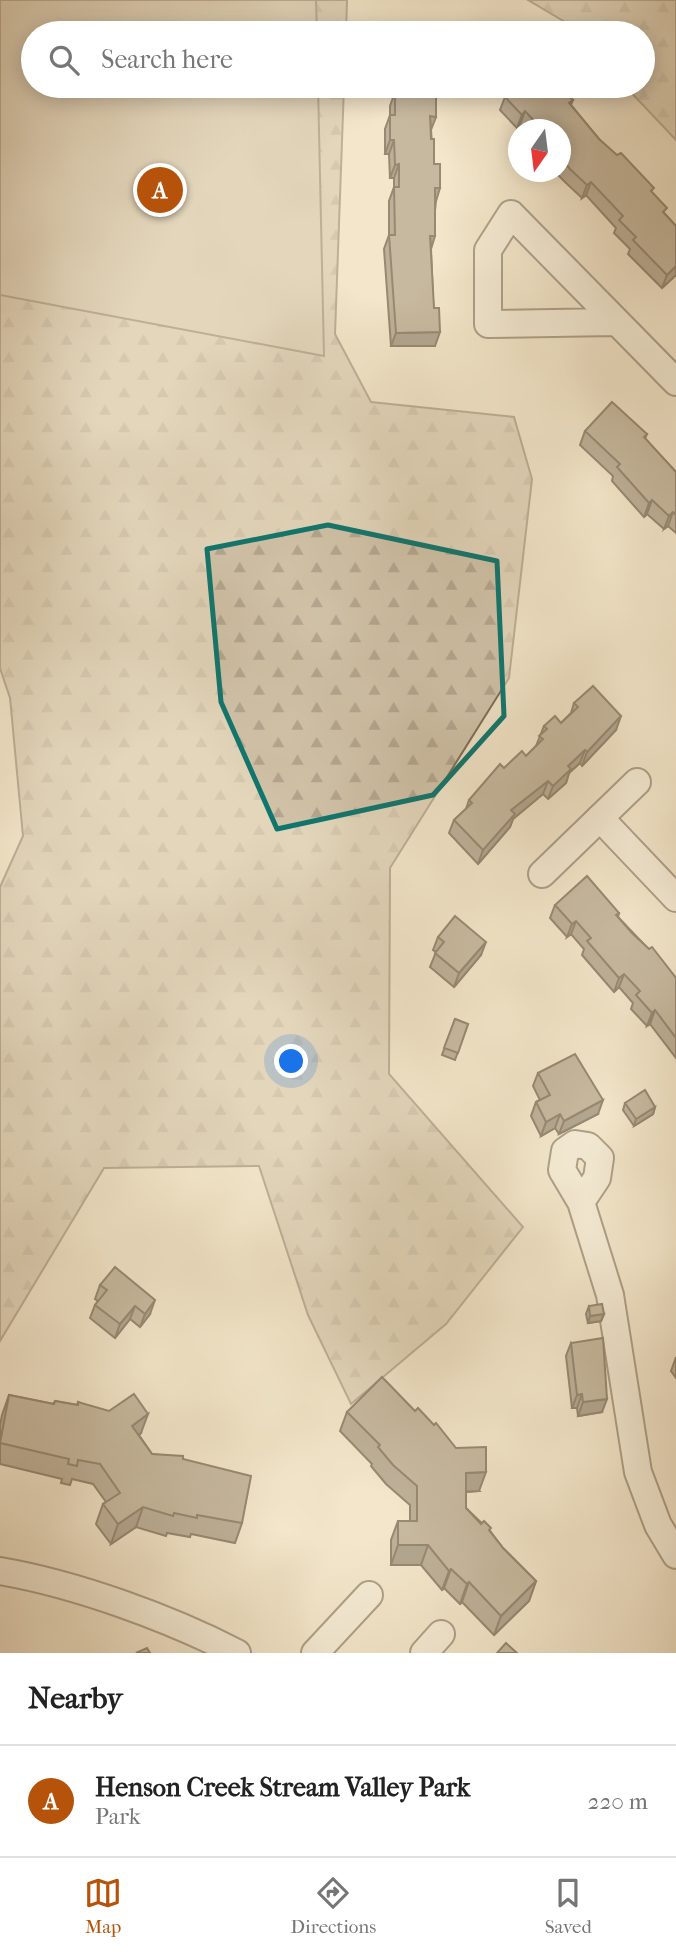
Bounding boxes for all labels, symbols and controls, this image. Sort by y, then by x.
search box [21,21,655,98]
icon: search [45,41,83,79]
text: Search here [101,44,233,75]
north arrow [508,119,571,182]
pin: A [137,164,183,216]
your location [274,1044,308,1078]
text: Nearby [28,1681,123,1716]
text: Henson Creek Stream Valley Park [95,1772,470,1803]
text: A [44,1788,58,1815]
text: 220 m [588,1788,648,1815]
text: Park [95,1803,141,1830]
tab: Map [84,1874,122,1938]
tab: Directions [291,1874,376,1938]
tab: Saved [545,1874,592,1938]

